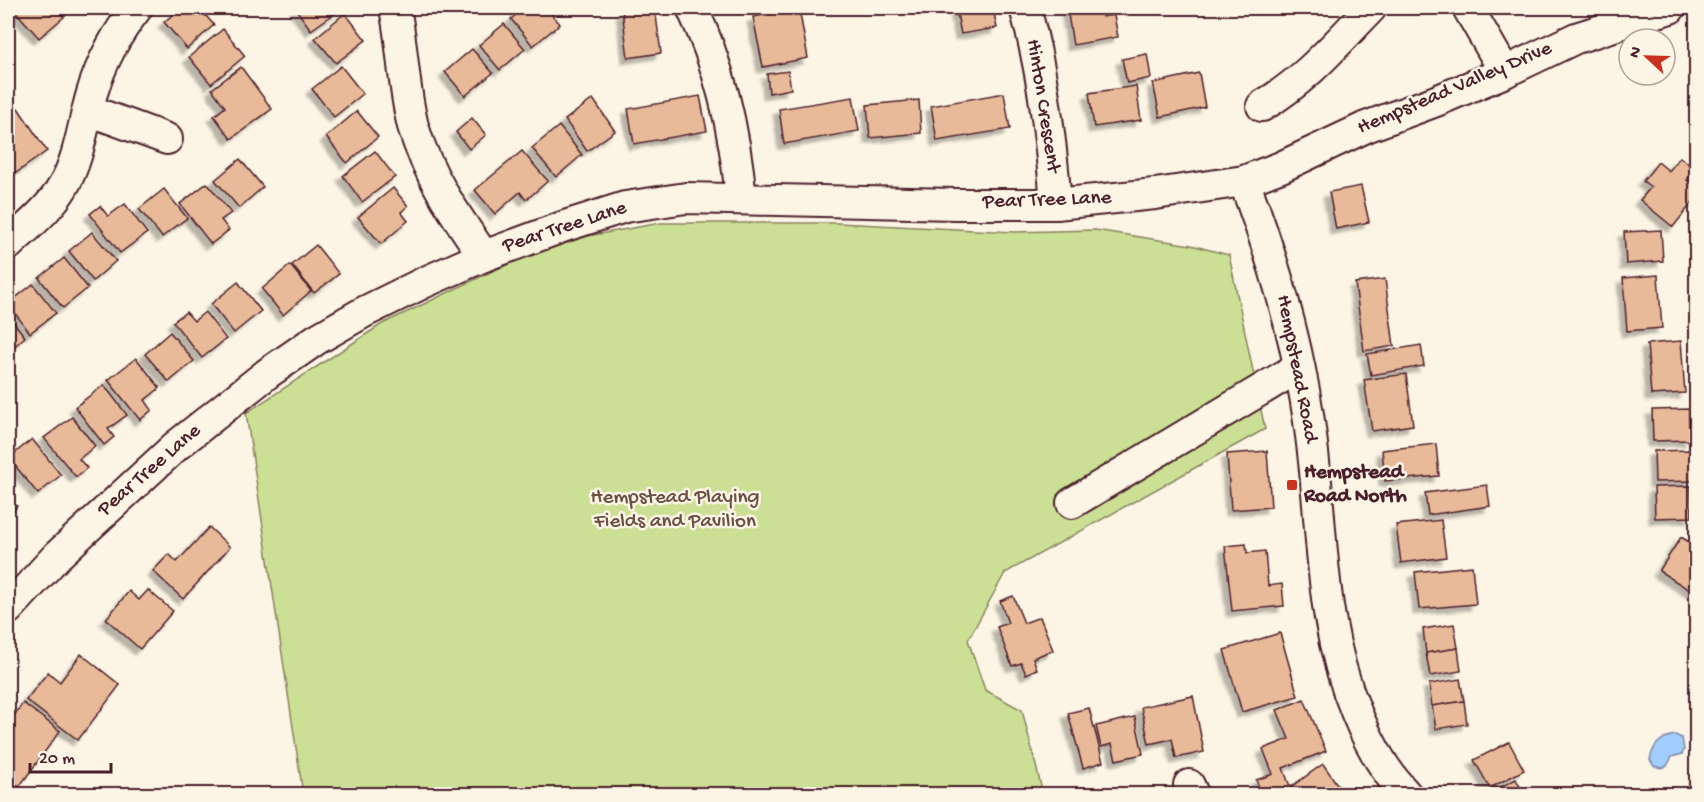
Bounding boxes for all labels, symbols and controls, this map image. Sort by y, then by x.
north arrow [1617,27,1677,87]
street label: Hempstead Valley Drive [1354,36,1557,141]
street label: Hinton Crescent [1019,37,1065,177]
text: N [1626,44,1647,61]
street label: Pear Tree Lane [981,186,1113,216]
street label: Pear Tree Lane [499,196,631,260]
street label: Hempstead Road [1269,293,1323,447]
street label: Pear Tree Lane [92,419,208,523]
place label: Hempstead Road North [1303,461,1407,510]
marker: Hempstead Road North [1285,478,1299,492]
park label: Hempstead Playing Fields and Pavilion [591,486,759,535]
scale bar [30,736,111,774]
text: 20 m [39,749,75,770]

